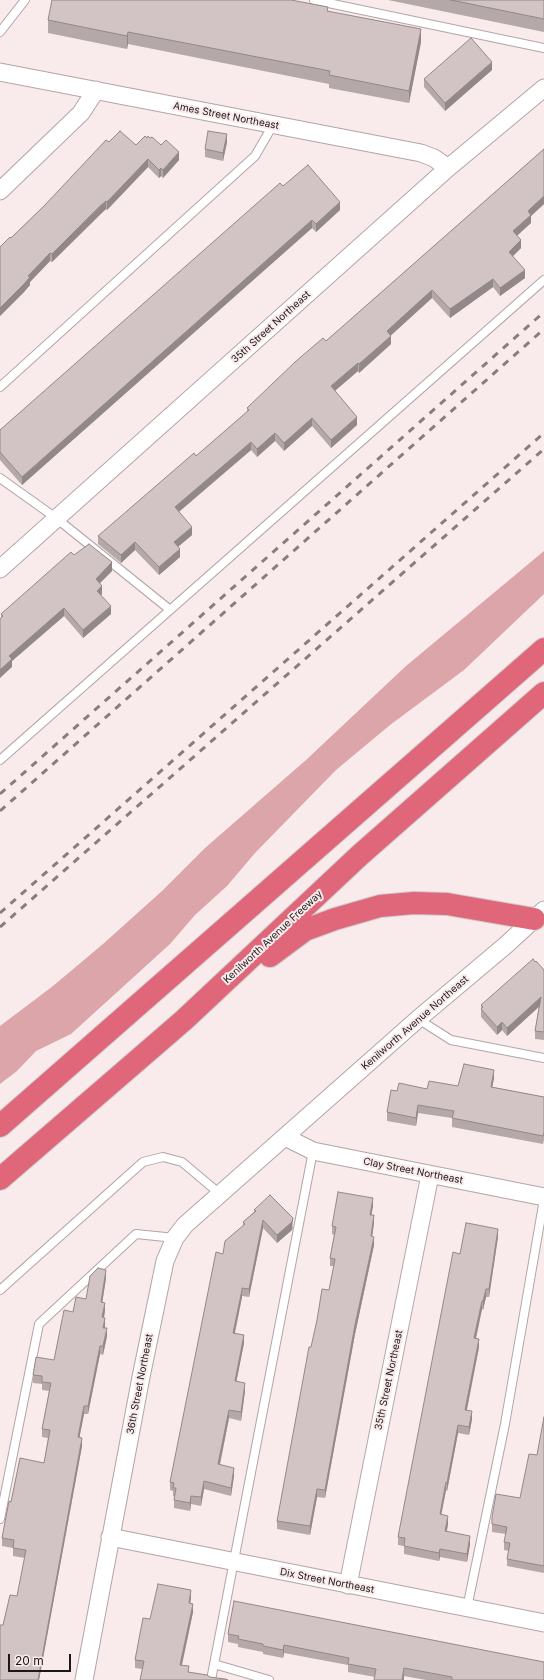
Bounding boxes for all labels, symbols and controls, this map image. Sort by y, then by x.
street label: Ames Street Northeast [172,100,280,132]
street label: 35th Street Northeast [229,288,313,366]
street label: Kenilworth Avenue Freeway [221,888,325,986]
street label: Kenilworth Avenue Northeast [359,973,471,1073]
street label: Clay Street Northeast [362,1155,464,1187]
street label: 35th Street Northeast [373,1329,405,1431]
street label: 36th Street Northeast [124,1333,156,1435]
street label: Dix Street Northeast [279,1566,375,1596]
scale bar [10,1646,73,1672]
text: 20 m [15,1653,44,1668]

